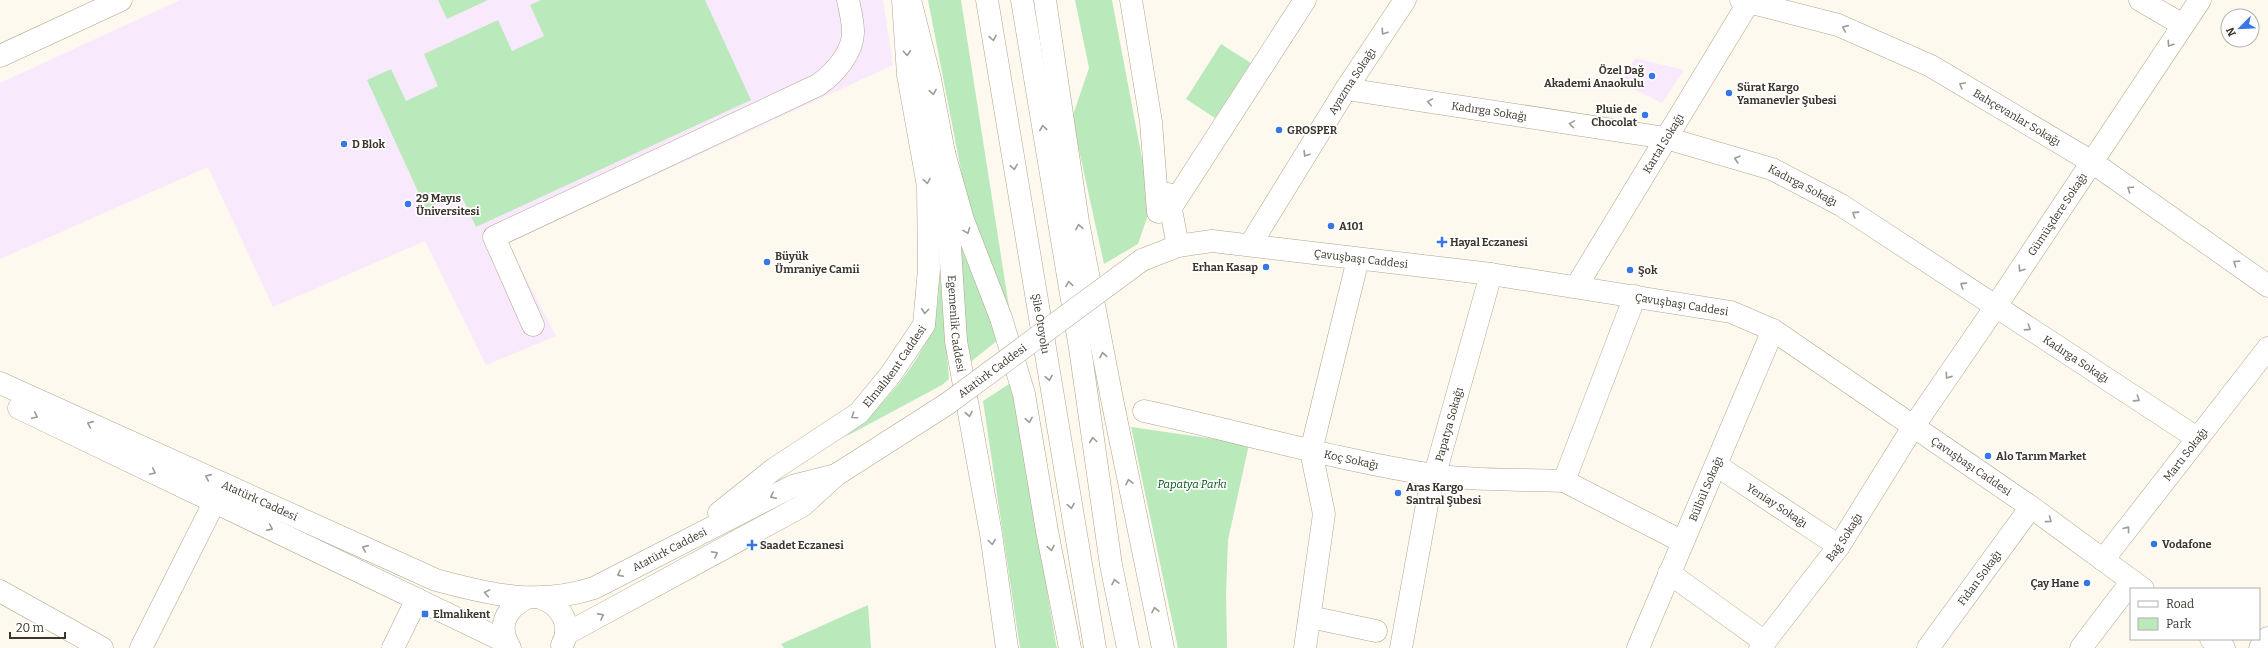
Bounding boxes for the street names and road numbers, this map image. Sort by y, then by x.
street label: Ayazma Sokağı [1326,45,1379,117]
street label: Bahçevanlar Sokağı [1971,87,2064,149]
street label: Kadırga Sokağı [1451,99,1529,124]
street label: Kartal Sokağı [1640,111,1687,176]
street label: Kadırga Sokağı [1766,162,1840,209]
street label: Gümüşdere Sokağı [2025,170,2090,258]
street label: Çavuşbaşı Caddesi [1313,247,1409,271]
street label: Egemenlik Caddesi [945,275,968,374]
street label: Çavuşbaşı Caddesi [1634,291,1730,319]
street label: Şile Otoyolu [1029,292,1052,355]
street label: Elmalıkent Caddesi [860,322,929,410]
street label: Kadırga Sokağı [2040,333,2112,386]
street label: Atatürk Caddesi [956,341,1030,401]
street label: Papatya Sokağı [1433,385,1466,463]
street label: Martı Sokağı [2161,425,2211,484]
street label: Çavuşbaşı Caddesi [1928,434,2014,499]
street label: Koç Sokağı [1323,448,1380,472]
street label: Bülbül Sokağı [1686,454,1726,524]
street label: Atatürk Caddesi [220,478,300,524]
street label: Yeniay Sokağı [1744,481,1810,531]
street label: Bağ Sokağı [1823,510,1865,564]
street label: Atatürk Caddesi [630,525,710,574]
street label: Fidan Sokağı [1955,547,2005,608]

